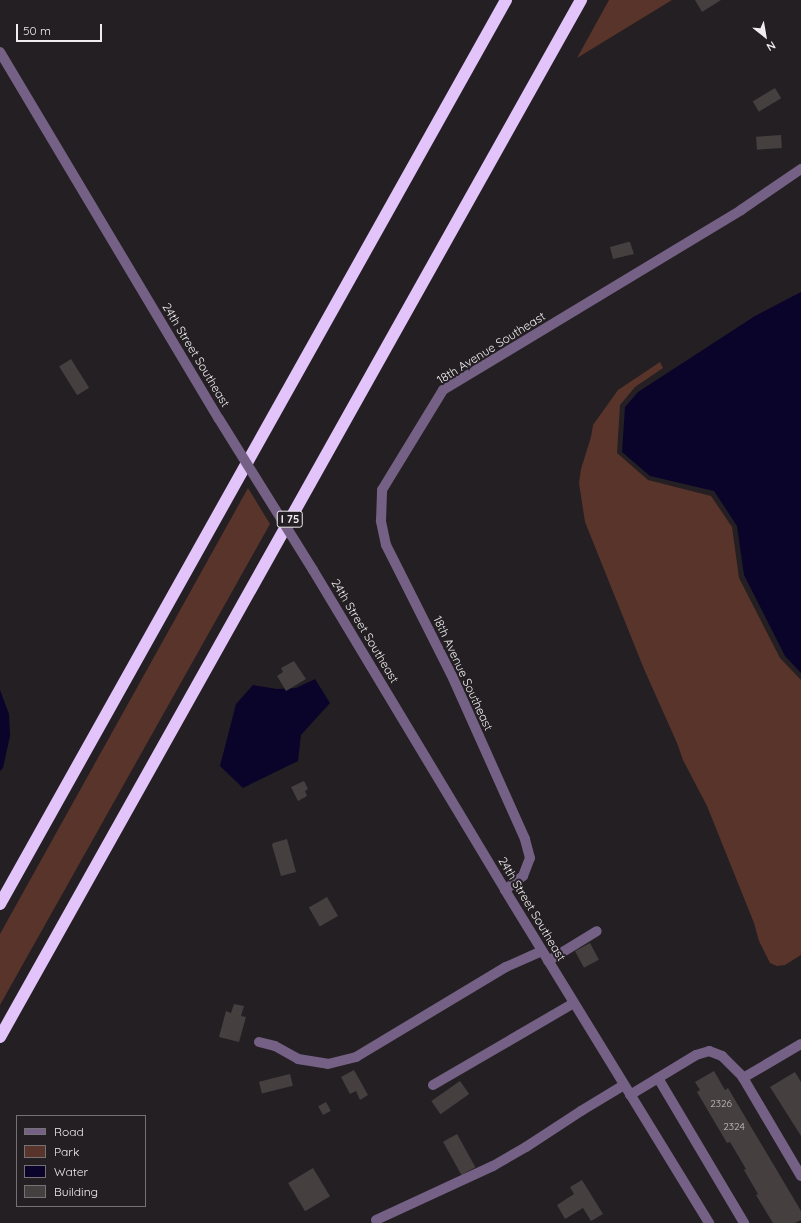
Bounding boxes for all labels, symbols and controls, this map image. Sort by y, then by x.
scale bar [18,16,104,42]
north arrow [745,16,785,56]
text: 50 m [23,23,51,38]
text: N [764,38,778,54]
street label: 24th Street Southeast [159,300,233,410]
street label: 18th Avenue Southeast [434,309,548,387]
road number: I 75 [276,510,304,528]
street label: 24th Street Southeast [328,576,402,686]
street label: 18th Avenue Southeast [430,613,496,733]
street label: 24th Street Southeast [495,854,569,964]
house number: 2326 [710,1098,732,1110]
legend [16,1115,146,1207]
house number: 2324 [723,1121,745,1133]
text: Road [54,1124,84,1139]
text: Park [54,1144,79,1159]
text: Water [54,1164,88,1179]
text: Building [54,1184,98,1199]

